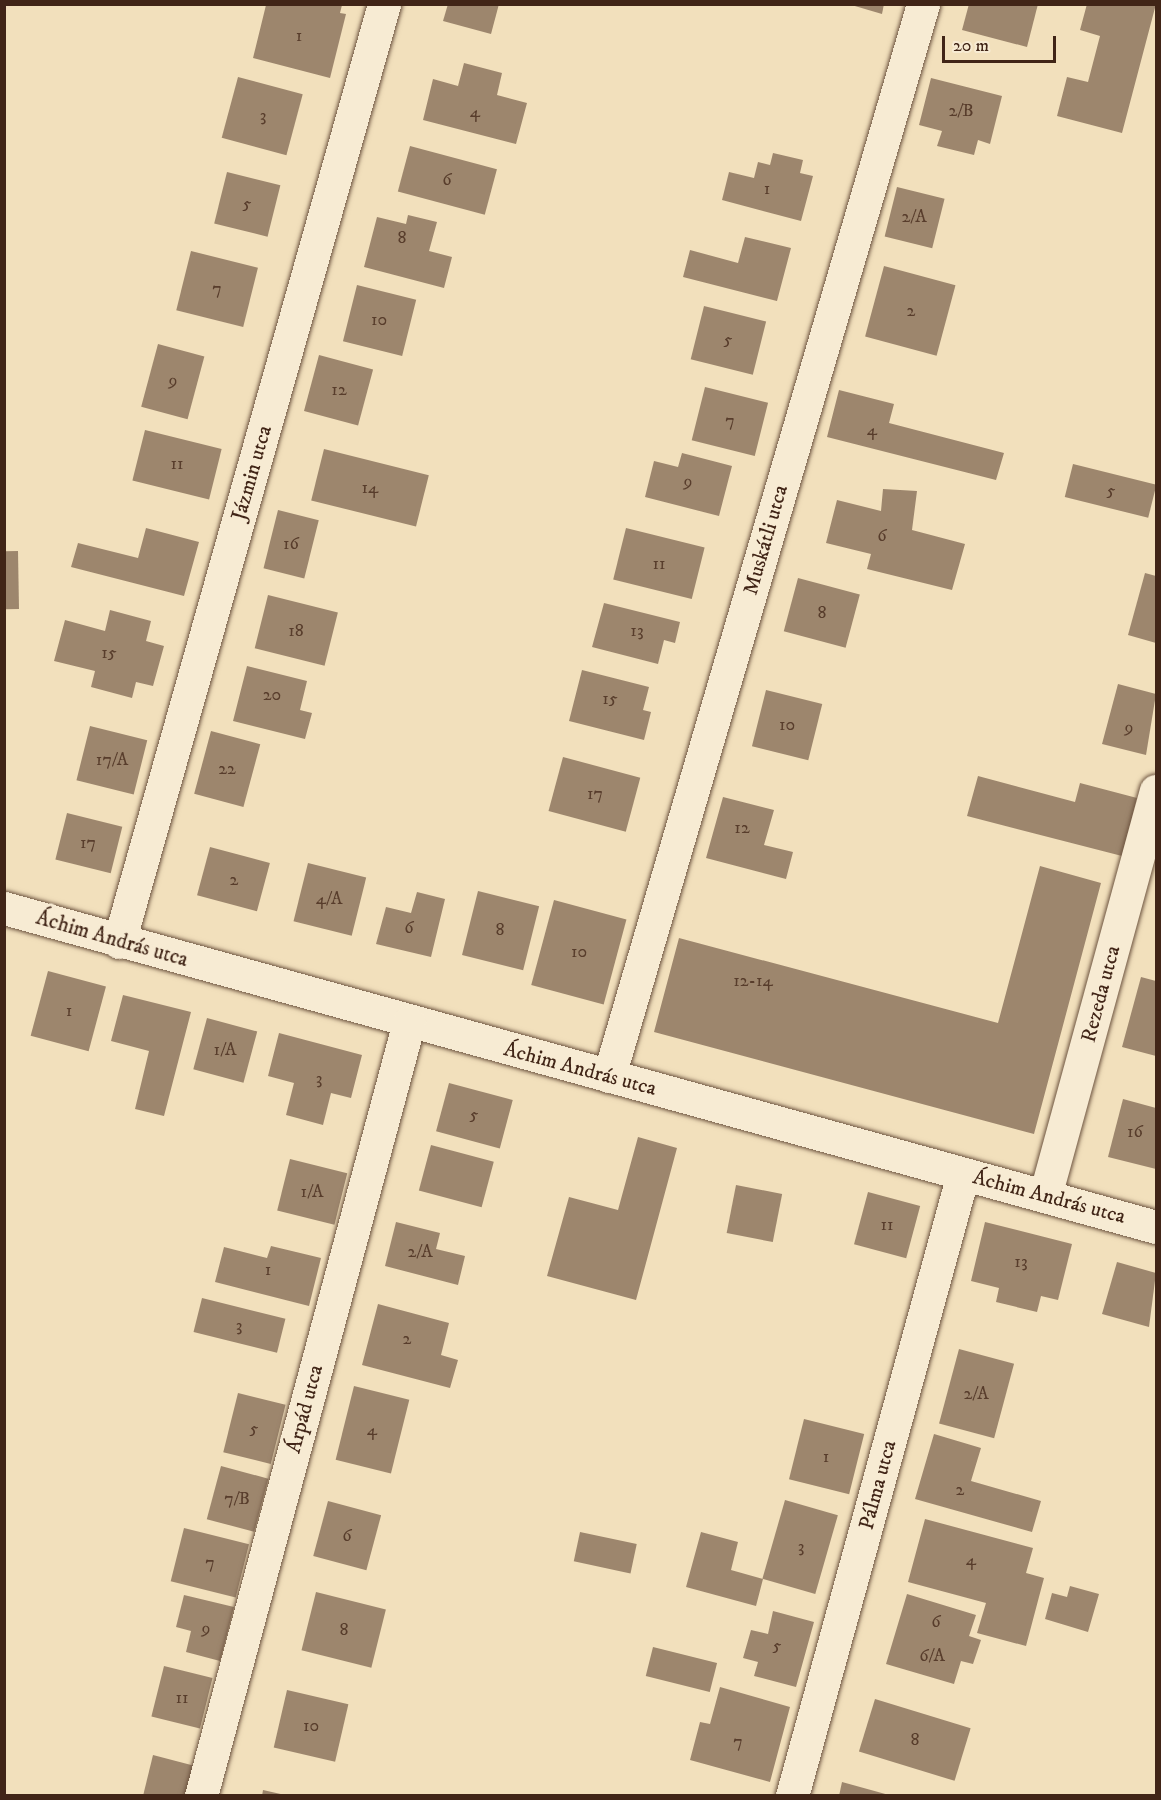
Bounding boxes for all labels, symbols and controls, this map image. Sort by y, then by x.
scale bar [945,24,1059,62]
house number: 1 [296,25,302,47]
text: 20 m [953,35,989,57]
house number: 2/B [948,100,974,122]
house number: 4 [470,101,480,123]
house number: 3 [260,105,266,127]
house number: 6 [442,169,452,191]
house number: 1 [764,178,770,200]
house number: 5 [243,193,251,215]
house number: 2/A [901,206,927,228]
house number: 8 [397,227,407,249]
house number: 7 [212,278,222,300]
house number: 2 [907,300,915,322]
house number: 10 [371,309,387,331]
house number: 5 [724,329,732,351]
house number: 9 [169,370,177,392]
house number: 12 [331,379,347,401]
house number: 7 [725,410,735,432]
house number: 4 [867,419,877,441]
street label: Jázmin utca [226,423,278,523]
house number: 11 [170,453,184,475]
house number: 9 [684,471,692,493]
house number: 14 [362,477,378,499]
house number: 5 [1107,480,1115,502]
street label: Muskátli utca [738,482,794,598]
house number: 6 [877,525,887,547]
house number: 16 [283,533,299,555]
house number: 11 [652,553,666,575]
house number: 8 [817,602,827,624]
house number: 18 [288,620,304,642]
house number: 13 [630,620,644,642]
house number: 15 [101,642,117,664]
house number: 20 [263,684,281,706]
house number: 15 [602,688,618,710]
house number: 10 [779,714,795,736]
house number: 9 [1125,717,1133,739]
house number: 17/A [96,749,128,771]
house number: 22 [218,758,236,780]
house number: 17 [587,783,603,805]
house number: 12 [734,817,750,839]
house number: 17 [80,832,96,854]
house number: 2 [230,869,238,891]
house number: 4/A [316,888,342,910]
street label: Áchim András utca [33,905,191,973]
house number: 6 [404,917,414,939]
house number: 8 [495,919,505,941]
house number: 10 [571,941,587,963]
street label: Rezeda utca [1076,943,1126,1045]
house number: 12-14 [733,970,773,992]
house number: 1 [66,1000,72,1022]
street label: Áchim András utca [501,1037,659,1101]
house number: 1/A [214,1039,236,1061]
house number: 3 [316,1068,322,1090]
house number: 5 [470,1104,478,1126]
house number: 16 [1127,1121,1143,1143]
street label: Áchim András utca [970,1165,1128,1229]
house number: 1/A [301,1181,323,1203]
house number: 11 [880,1214,894,1236]
house number: 2/A [407,1241,433,1263]
house number: 13 [1014,1251,1028,1273]
house number: 1 [265,1259,271,1281]
house number: 3 [236,1315,242,1337]
house number: 2 [403,1328,411,1350]
street label: Árpád utca [281,1362,329,1456]
house number: 2/A [963,1383,989,1405]
house number: 5 [250,1418,258,1440]
house number: 4 [367,1419,377,1441]
street label: Pálma utca [854,1438,902,1532]
house number: 1 [823,1446,829,1468]
house number: 2 [956,1479,964,1501]
house number: 7/B [224,1488,250,1510]
house number: 6 [342,1525,352,1547]
house number: 3 [798,1536,804,1558]
house number: 4 [966,1549,976,1571]
house number: 7 [205,1552,215,1574]
house number: 6 [931,1611,941,1633]
house number: 9 [202,1618,210,1640]
house number: 8 [339,1619,349,1641]
house number: 5 [773,1635,781,1657]
house number: 6/A [919,1645,945,1667]
house number: 11 [175,1687,189,1709]
house number: 10 [303,1715,319,1737]
house number: 8 [910,1729,920,1751]
house number: 7 [733,1731,743,1753]

